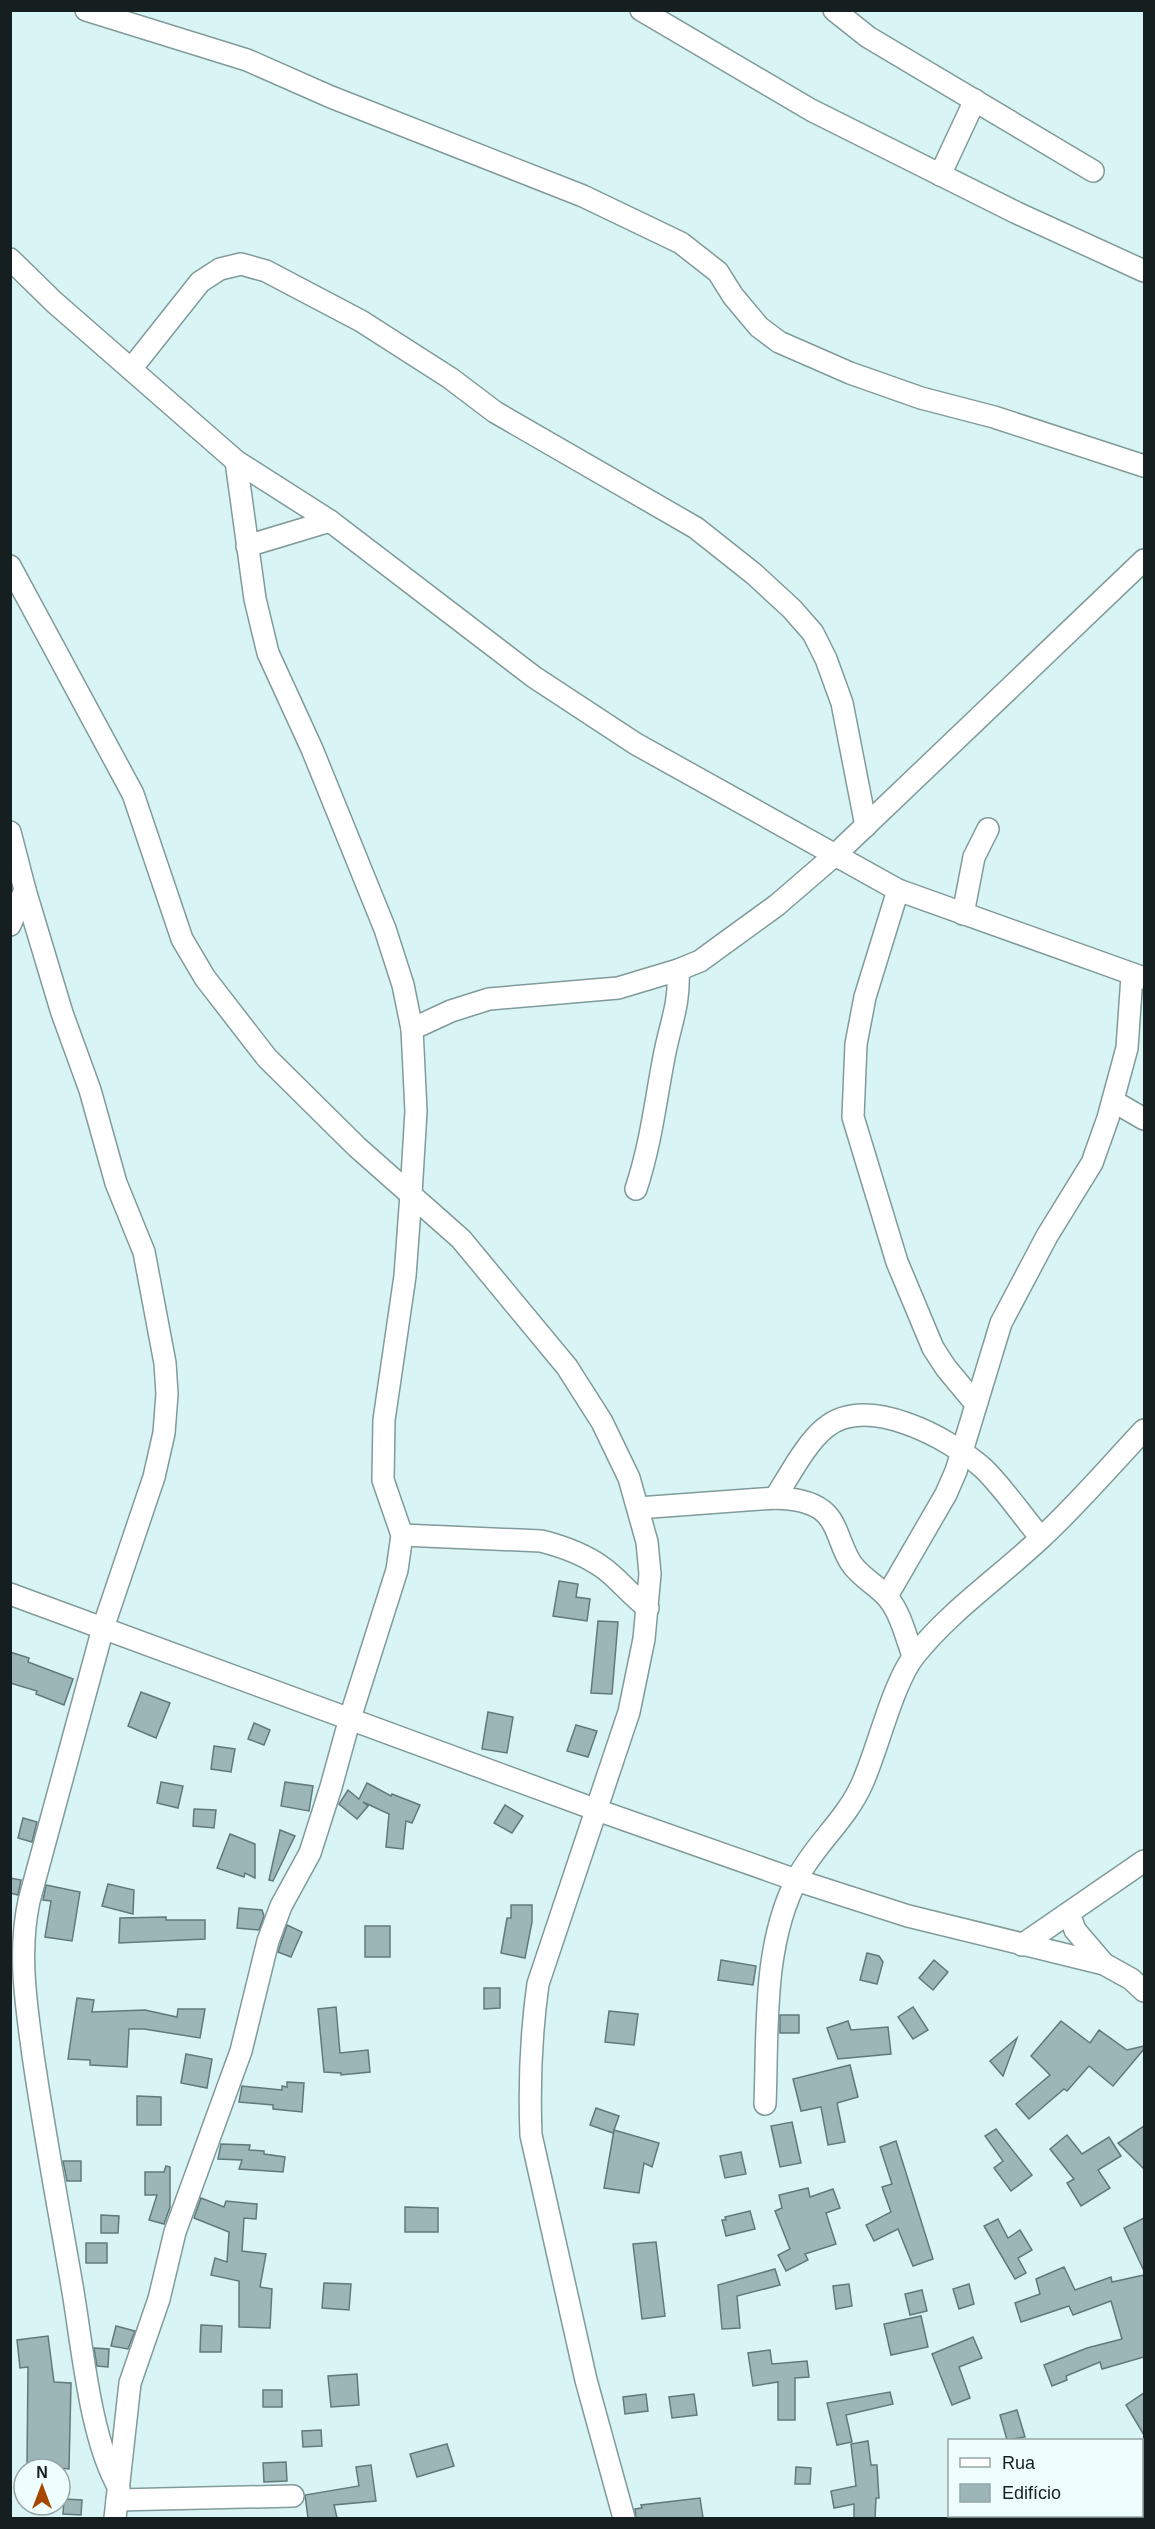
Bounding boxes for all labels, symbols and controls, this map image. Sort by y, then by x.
legend [948,2439,1143,2517]
text: Rua [1002,2453,1036,2473]
north arrow [12,2457,72,2517]
text: N [36,2464,48,2481]
text: Edifício [1002,2483,1061,2503]

